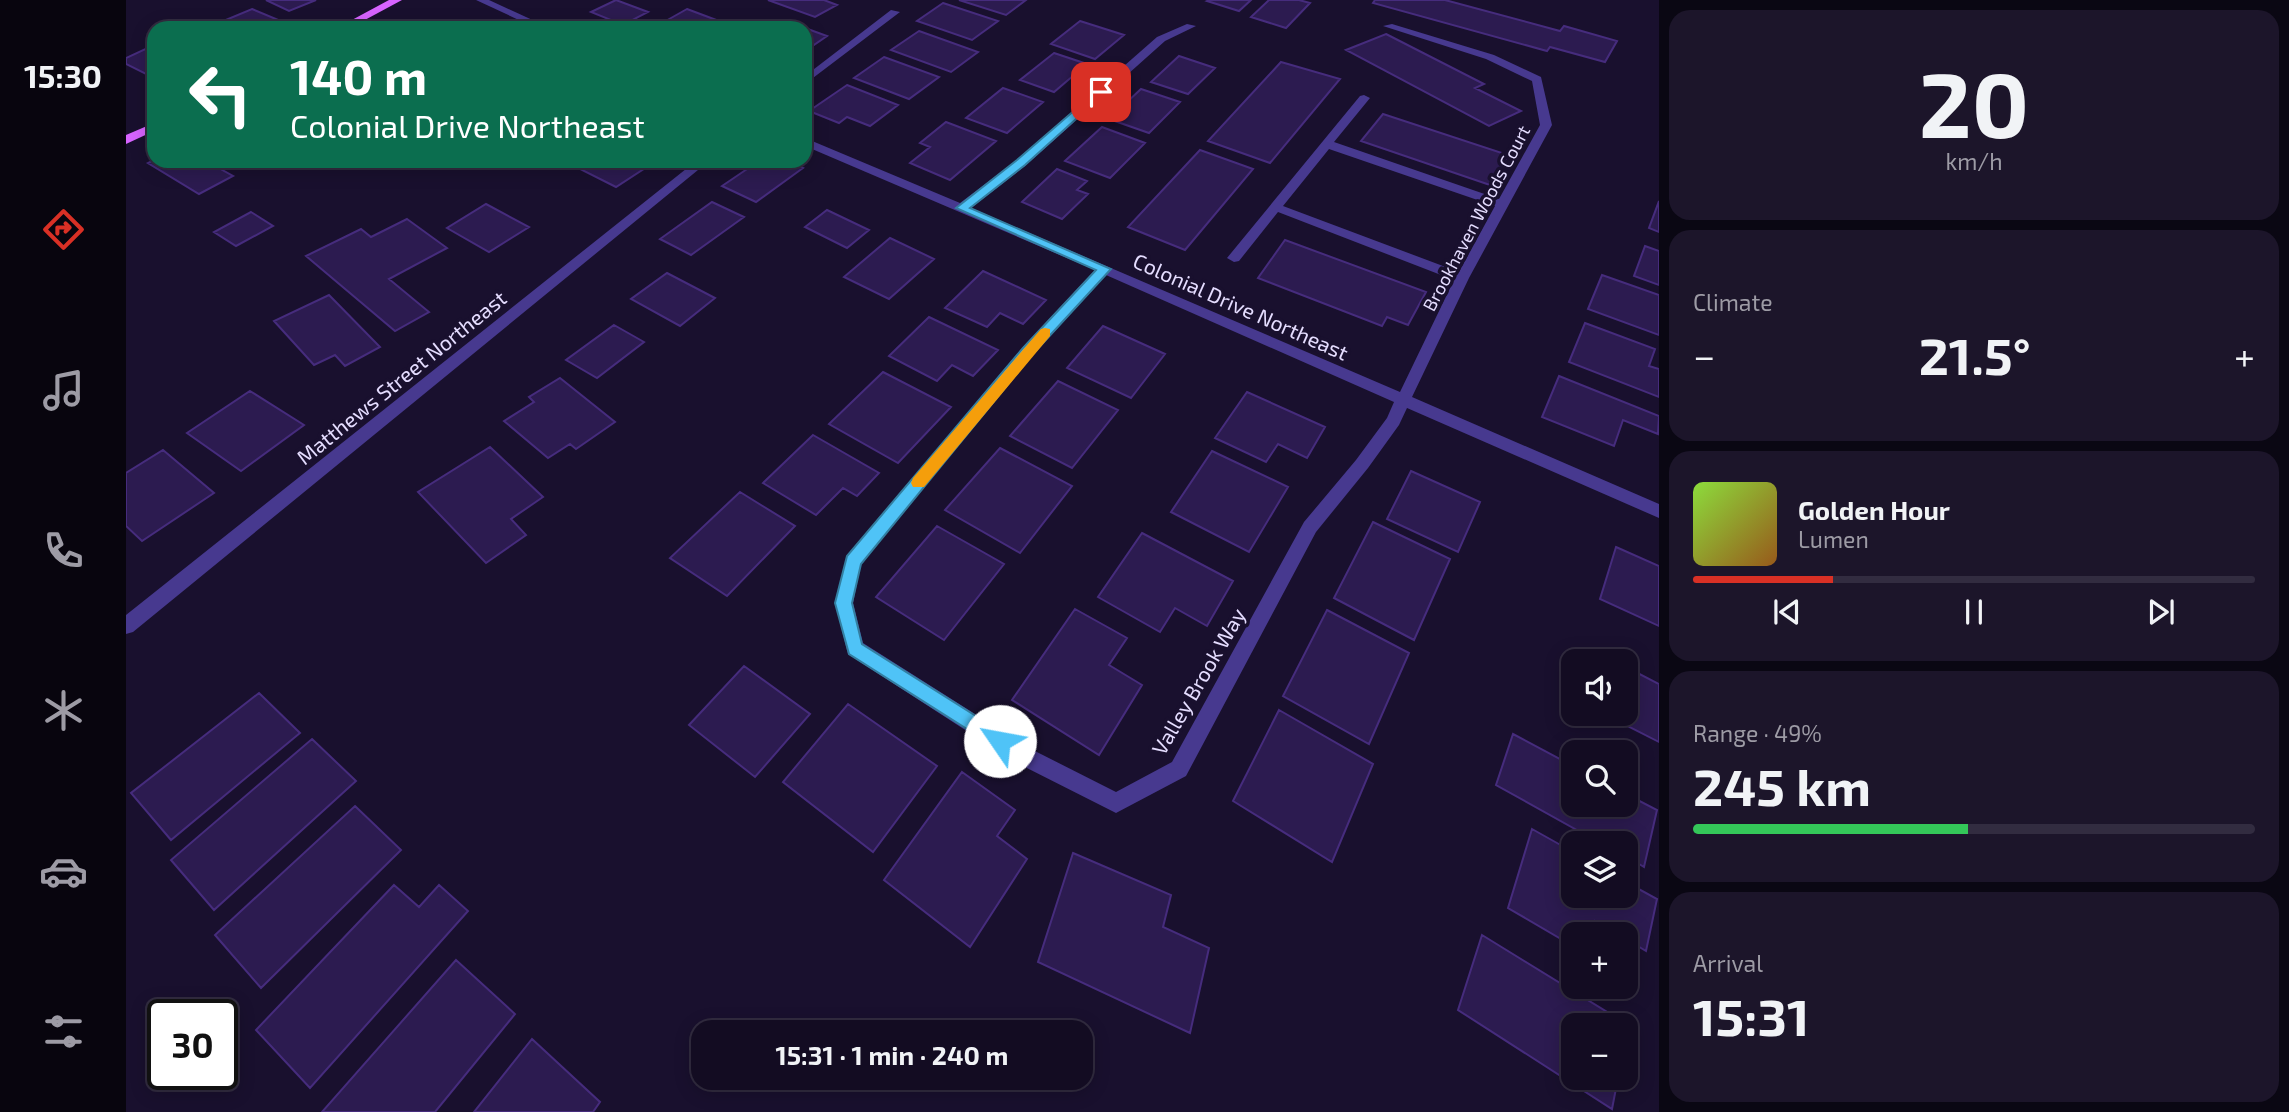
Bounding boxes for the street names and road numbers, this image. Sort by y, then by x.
street label: Brookhaven Woods Court [1418,121,1534,315]
street label: Colonial Drive Northeast [1130,247,1352,365]
street label: Matthews Street Northeast [291,285,511,469]
street label: Valley Brook Way [1146,603,1250,759]

